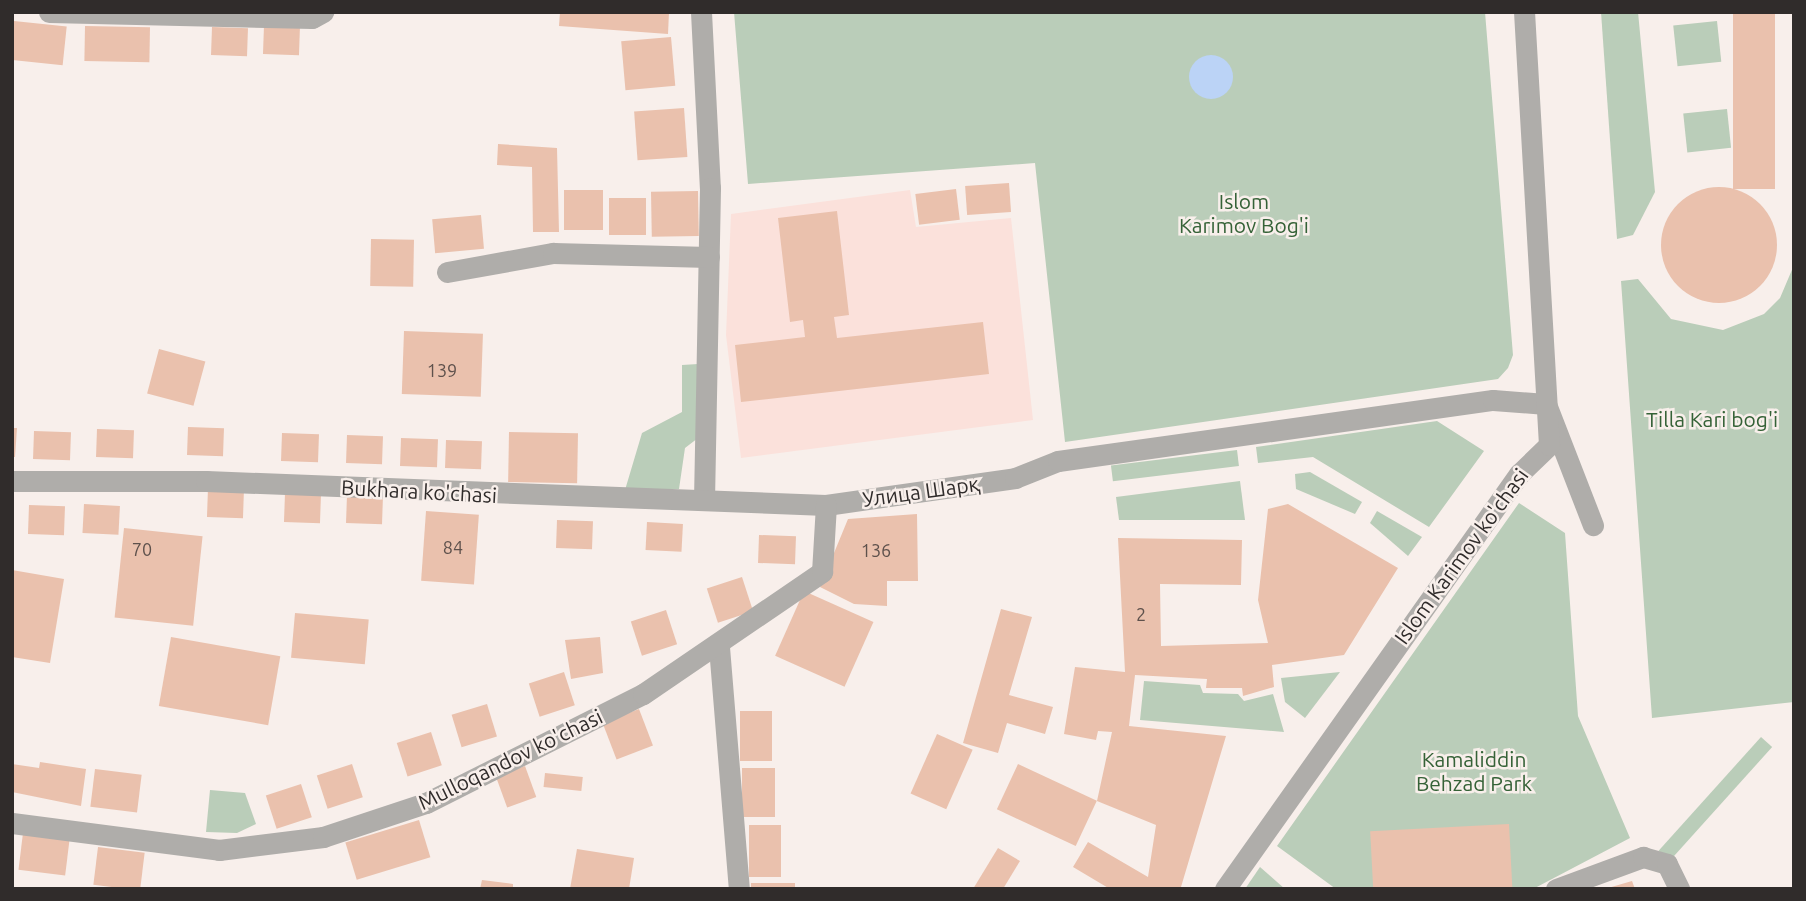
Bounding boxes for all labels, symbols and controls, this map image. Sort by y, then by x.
park label: Islom Karimov Bog'i [1179,188,1309,238]
house number: 139 [427,359,457,381]
park label: Tilla Kari bog'i [1646,406,1778,432]
street label: Islom Karimov ko'chasi [1389,463,1533,649]
street label: Улица Шарқ [861,470,981,512]
street label: Bukhara ko'chasi [340,474,498,508]
house number: 84 [443,536,463,558]
house number: 70 [132,538,152,560]
house number: 136 [861,539,891,561]
house number: 2 [1136,603,1146,625]
street label: Mulloqandov ko'chasi [414,703,606,815]
park label: Kamaliddin Behzad Park [1416,746,1532,796]

